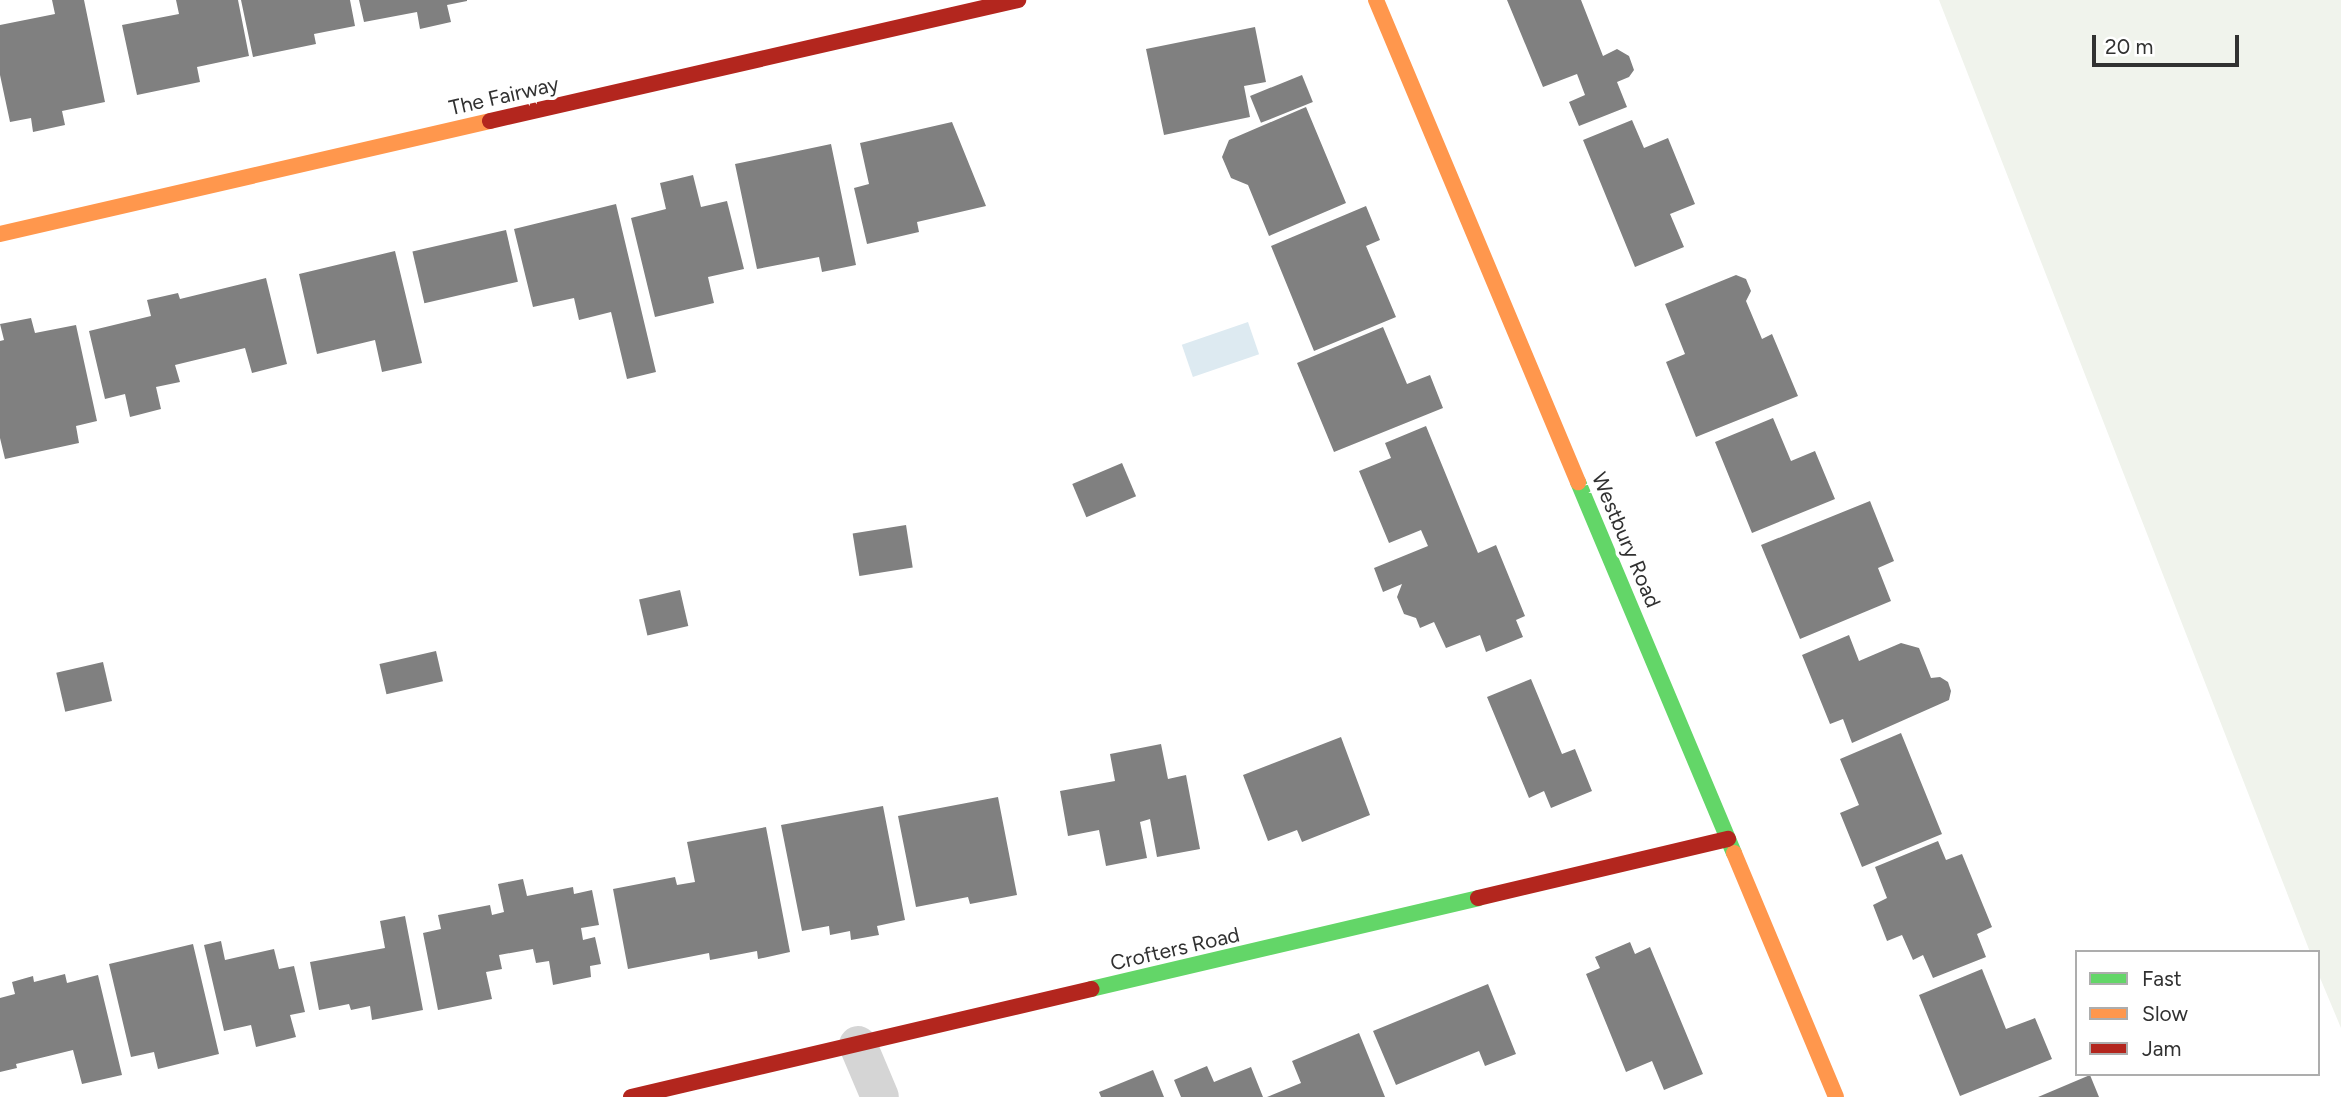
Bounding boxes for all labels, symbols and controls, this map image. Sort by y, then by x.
scale bar [2096,21,2243,65]
text: 20 m [2105,34,2153,59]
street label: The Fairway [447,71,561,121]
street label: Westbury Road [1586,469,1666,611]
street label: Crofters Road [1108,922,1242,976]
legend [2075,950,2320,1076]
text: Fast [2142,966,2182,991]
text: Slow [2142,1001,2188,1026]
text: Jam [2142,1036,2181,1061]

